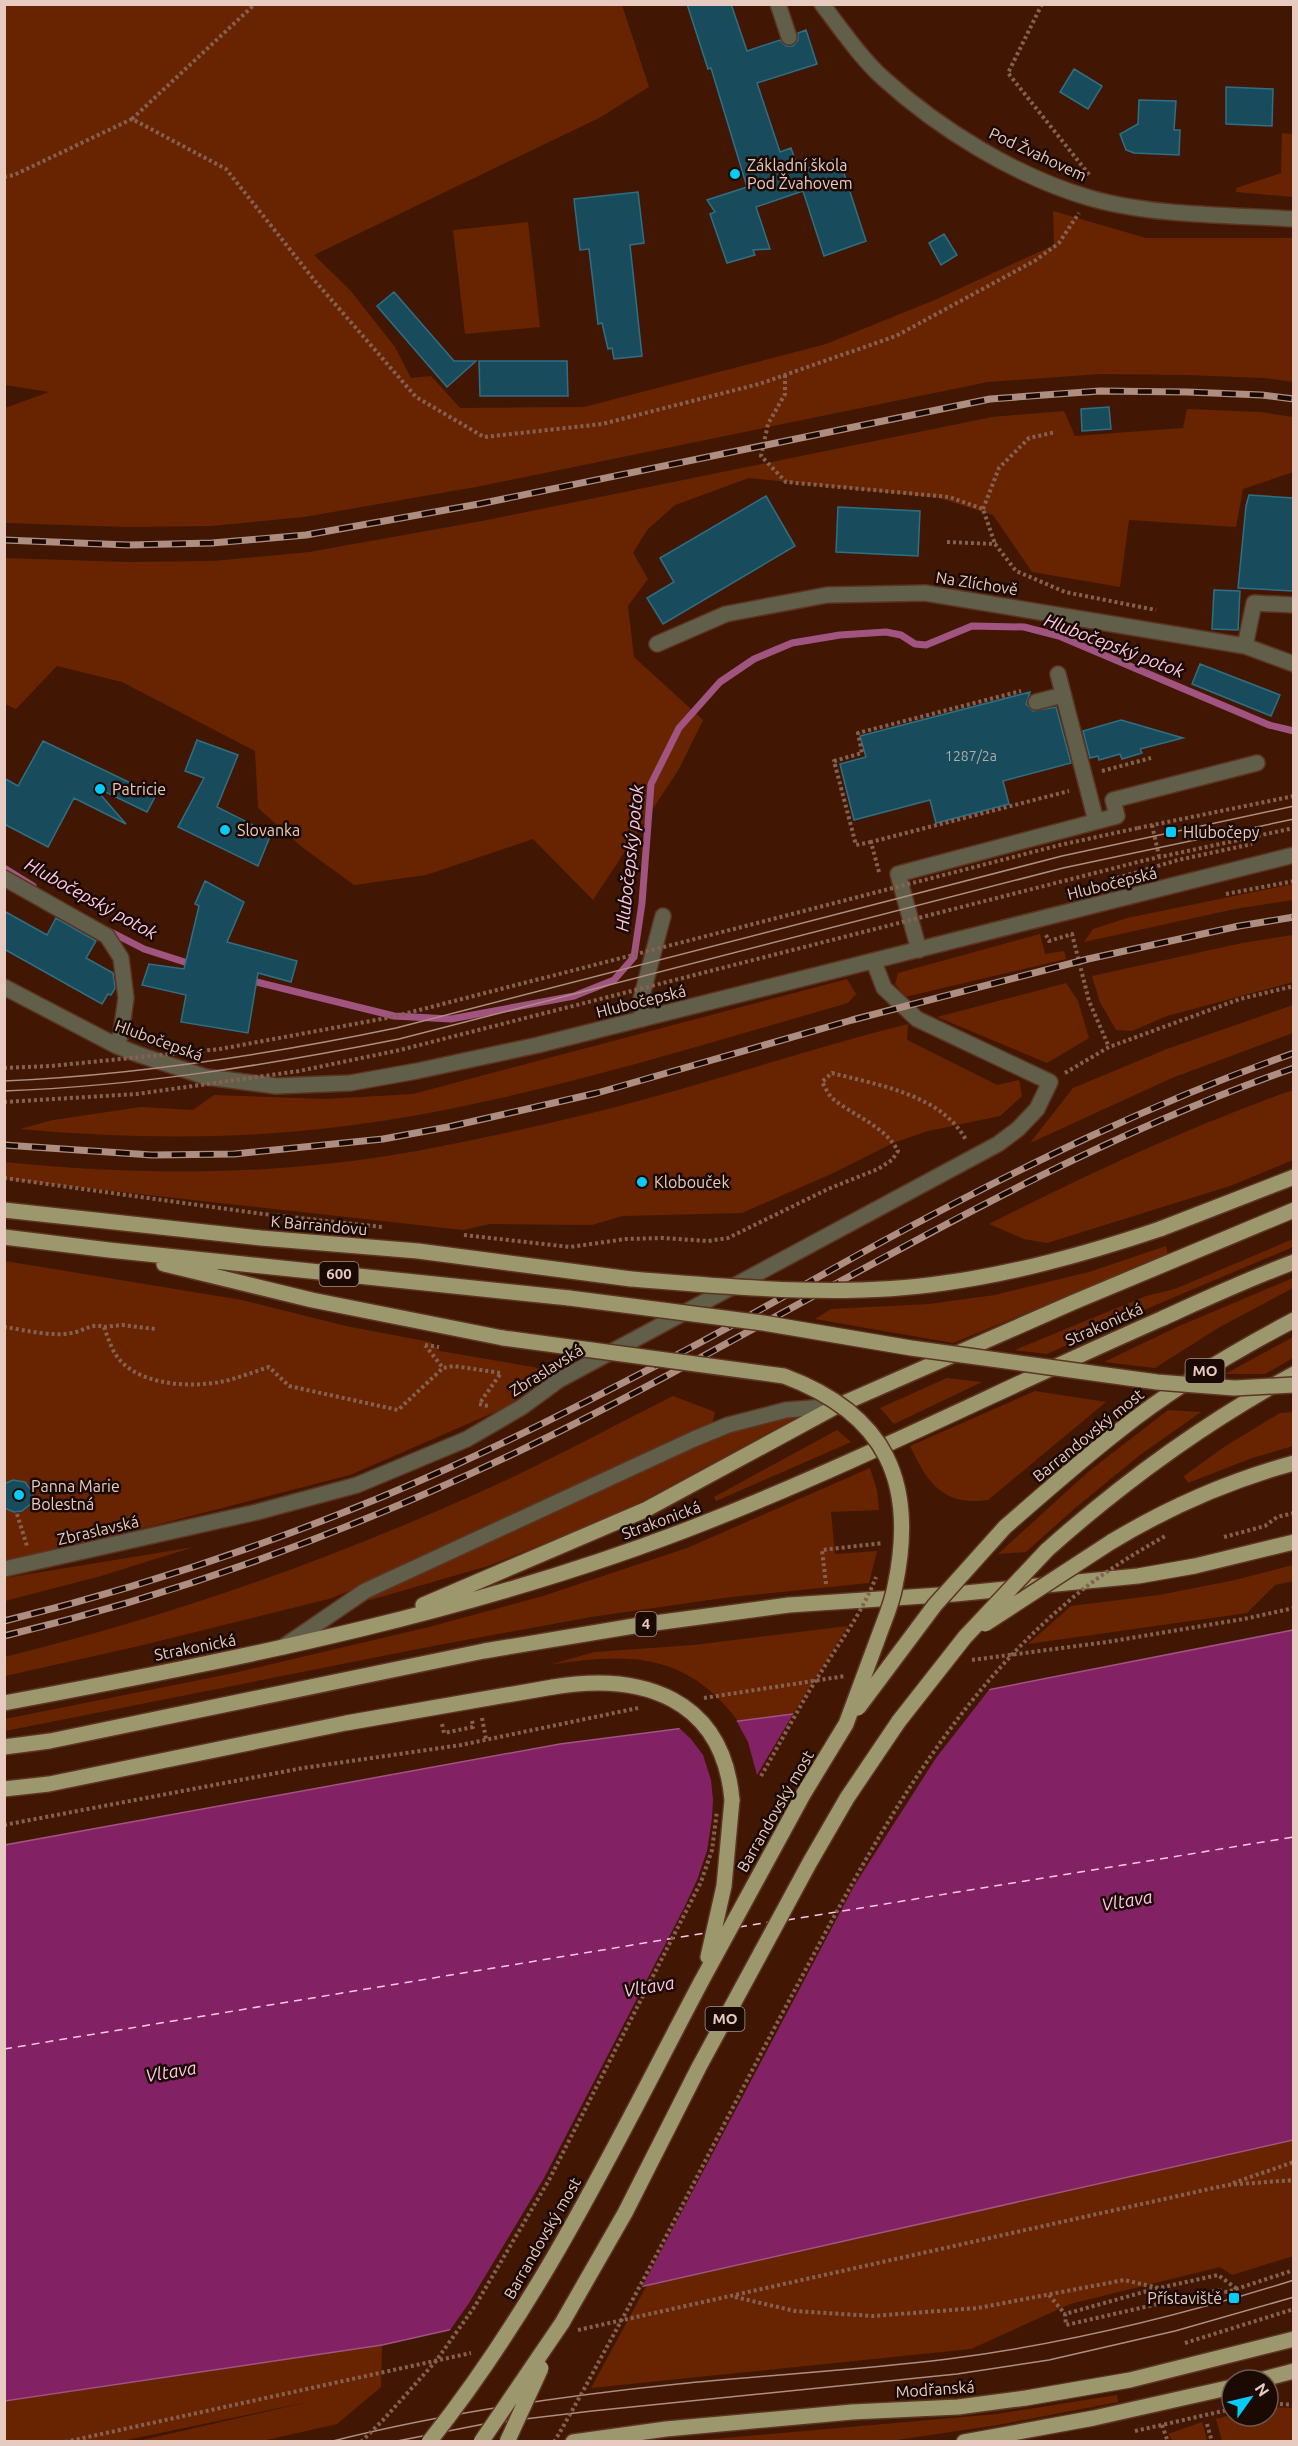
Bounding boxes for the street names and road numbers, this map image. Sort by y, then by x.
street label: Pod Žvahovem [986,123,1090,184]
street label: Na Zlíchově [935,568,1019,598]
street label: Hlubočepská [1065,863,1159,903]
street label: Hlubočepská [594,981,688,1021]
street label: Hlubočepská [113,1016,205,1064]
street label: K Barrandovu [270,1212,368,1238]
road number: 600 [320,1262,358,1286]
street label: Strakonická [1063,1299,1145,1349]
street label: Zbraslavská [506,1340,586,1400]
road number: MO [1186,1359,1224,1383]
street label: Barrandovský most [1029,1384,1148,1485]
street label: Strakonická [619,1497,703,1543]
street label: Zbraslavská [55,1512,141,1548]
road number: 4 [636,1612,656,1636]
street label: Strakonická [153,1630,237,1664]
street label: Barrandovský most [733,1746,817,1875]
road number: MO [706,2007,744,2031]
street label: Barrandovský most [500,2173,584,2302]
street label: Modřanská [895,2377,975,2401]

